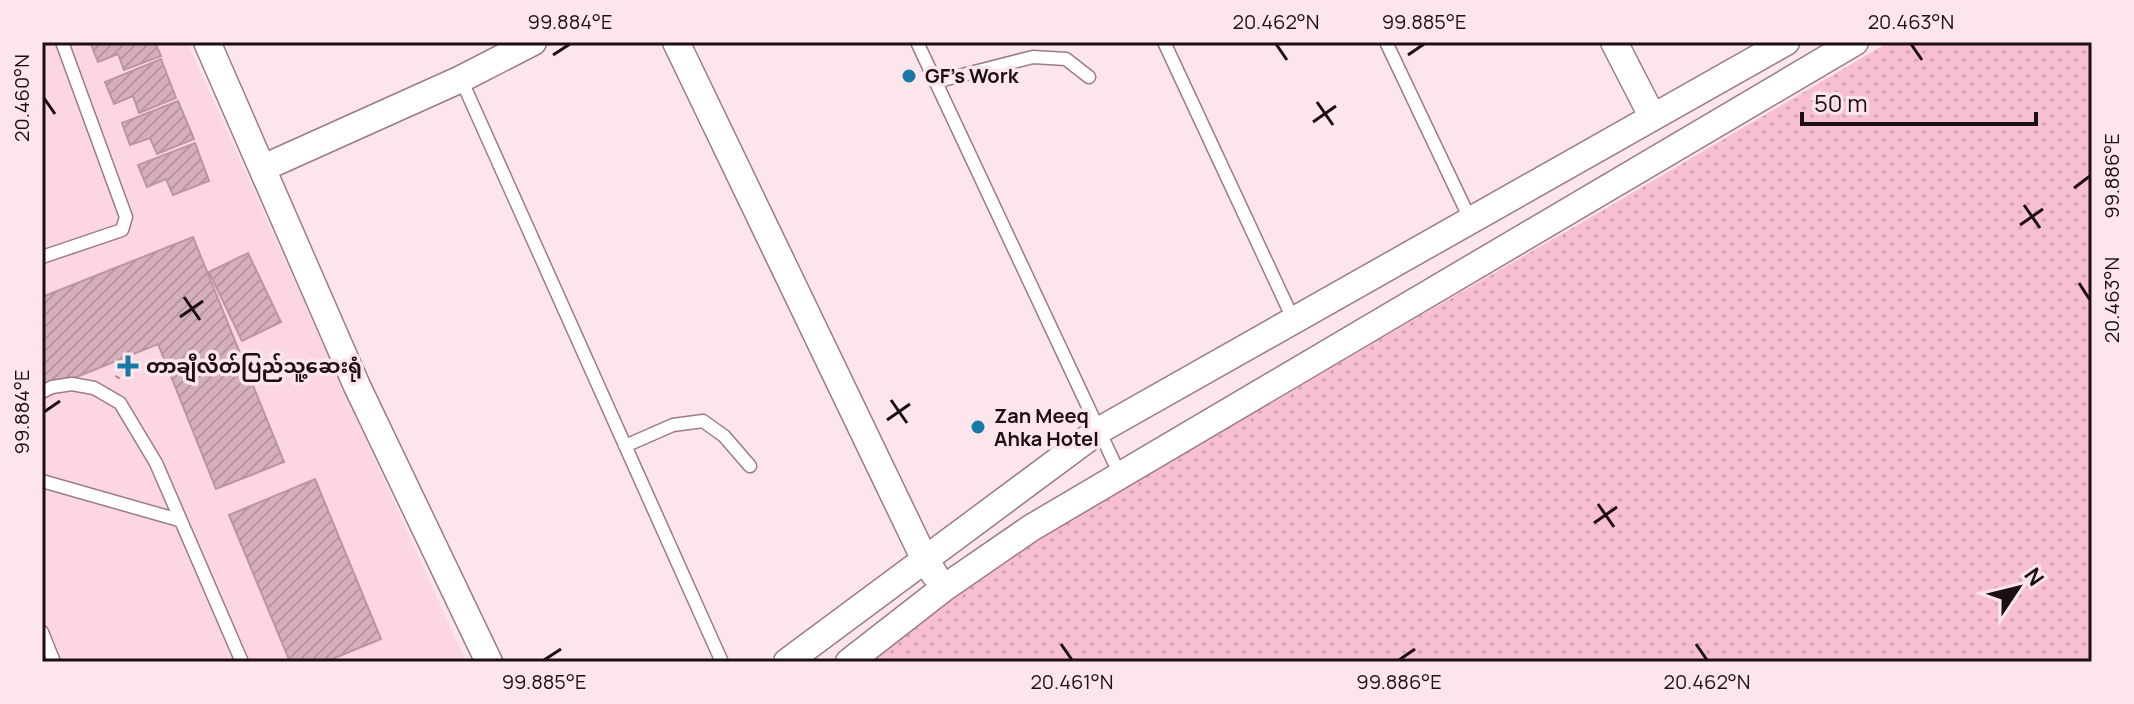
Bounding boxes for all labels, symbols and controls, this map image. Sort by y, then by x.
text: 99.884°E [528,8,612,35]
text: 20.462°N [1233,8,1319,35]
text: 99.885°E [1382,8,1466,35]
text: 20.463°N [1868,8,1954,35]
text: 20.460°N [8,54,35,142]
place label: GF's Work [925,62,1020,89]
marker: GF's Work [900,67,918,85]
scale bar [1802,76,2036,126]
text: 50 m [1814,86,1868,119]
text: 99.886°E [2098,133,2125,219]
text: 20.463°N [2098,257,2125,343]
place label: တာချီလိတ်ပြည်သူ့ဆေးရုံ [146,352,362,383]
marker: တာချီလိတ်ပြည်သူ့ဆေးရုံ [117,355,139,377]
text: 99.884°E [8,370,35,454]
place label: Zan Meeq Ahka Hotel [994,402,1099,452]
marker: Zan Meeq Ahka Hotel [969,418,987,436]
north arrow [1978,548,2058,628]
text: N [2018,561,2051,592]
text: 99.885°E [502,668,586,695]
text: 20.461°N [1030,668,1114,695]
text: 99.886°E [1356,668,1442,695]
text: 20.462°N [1664,668,1750,695]

